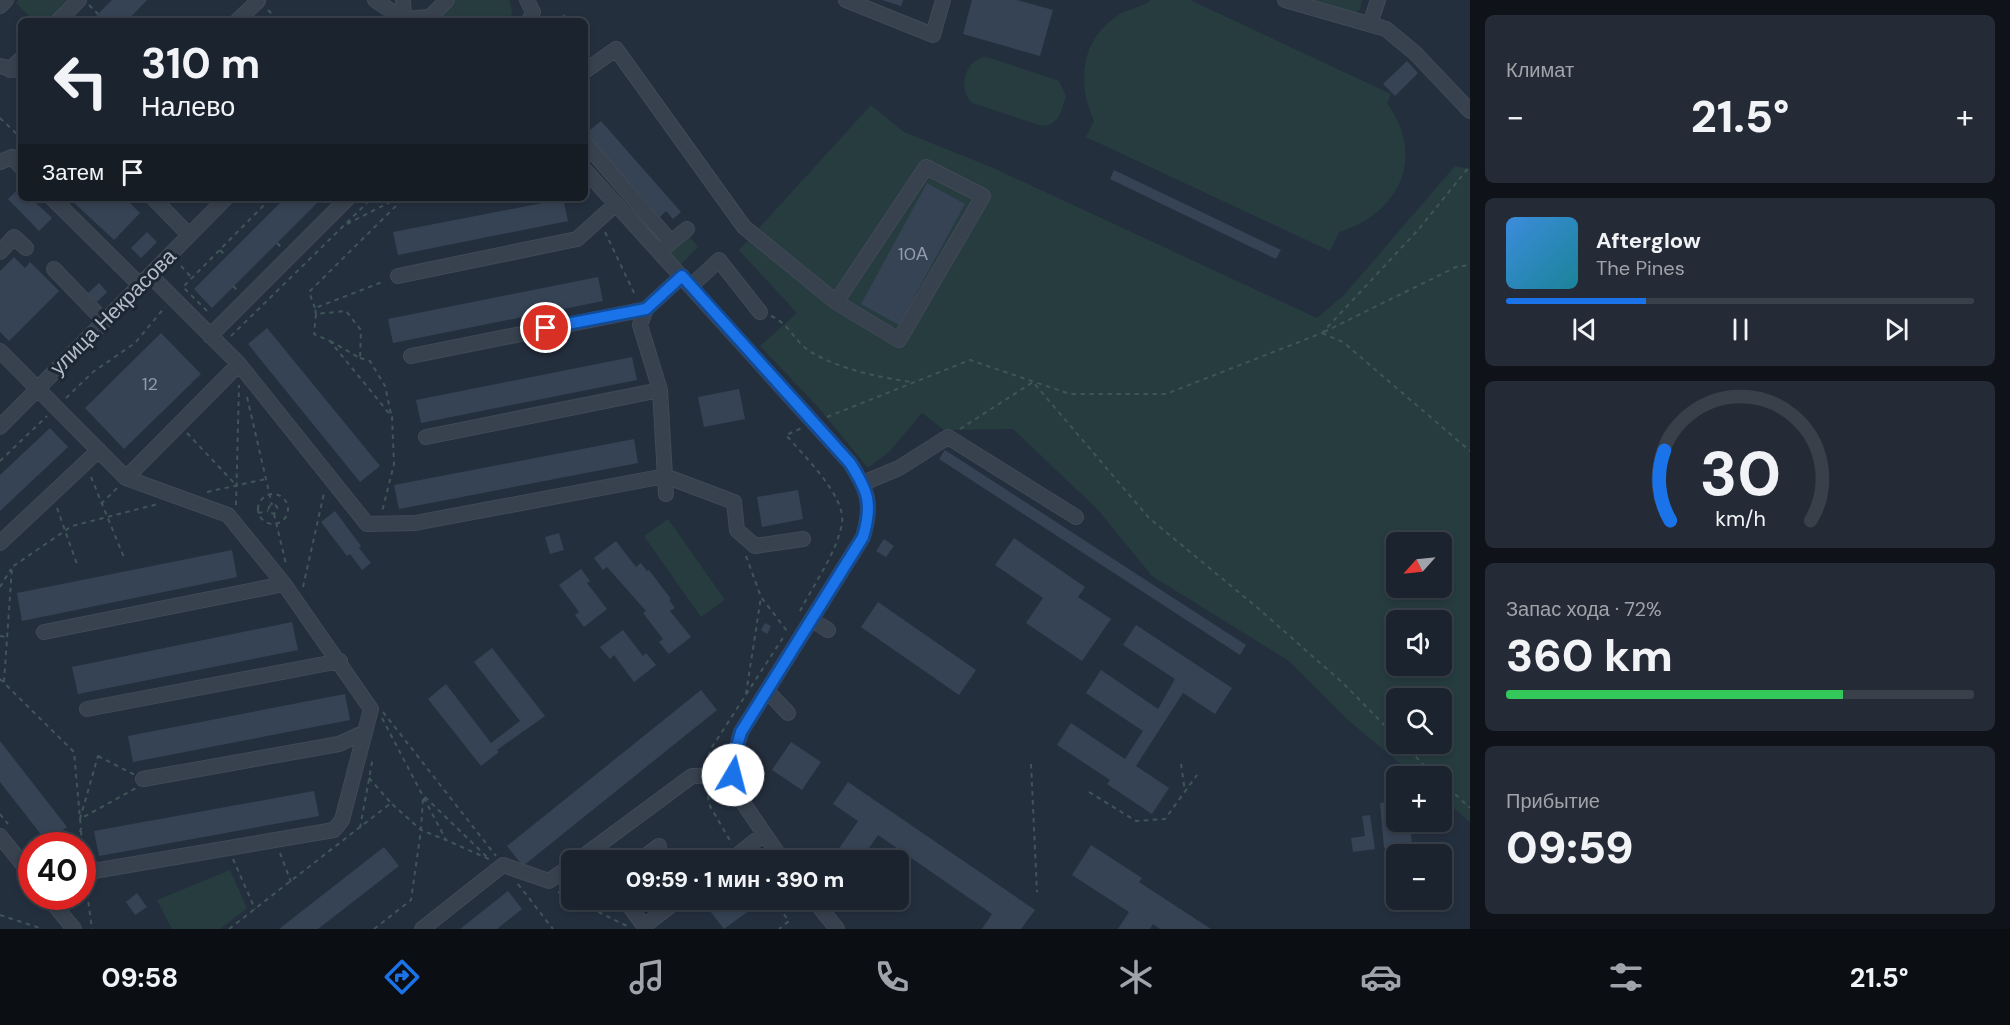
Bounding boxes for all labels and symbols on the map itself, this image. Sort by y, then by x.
house number: 10А [898,242,928,266]
street label: улица Некрасова [44,243,182,381]
pin [520,302,571,353]
house number: 12 [142,372,158,396]
north arrow [1386,532,1452,598]
position arrow [701,743,765,807]
speed limit sign: 40 [18,832,96,910]

